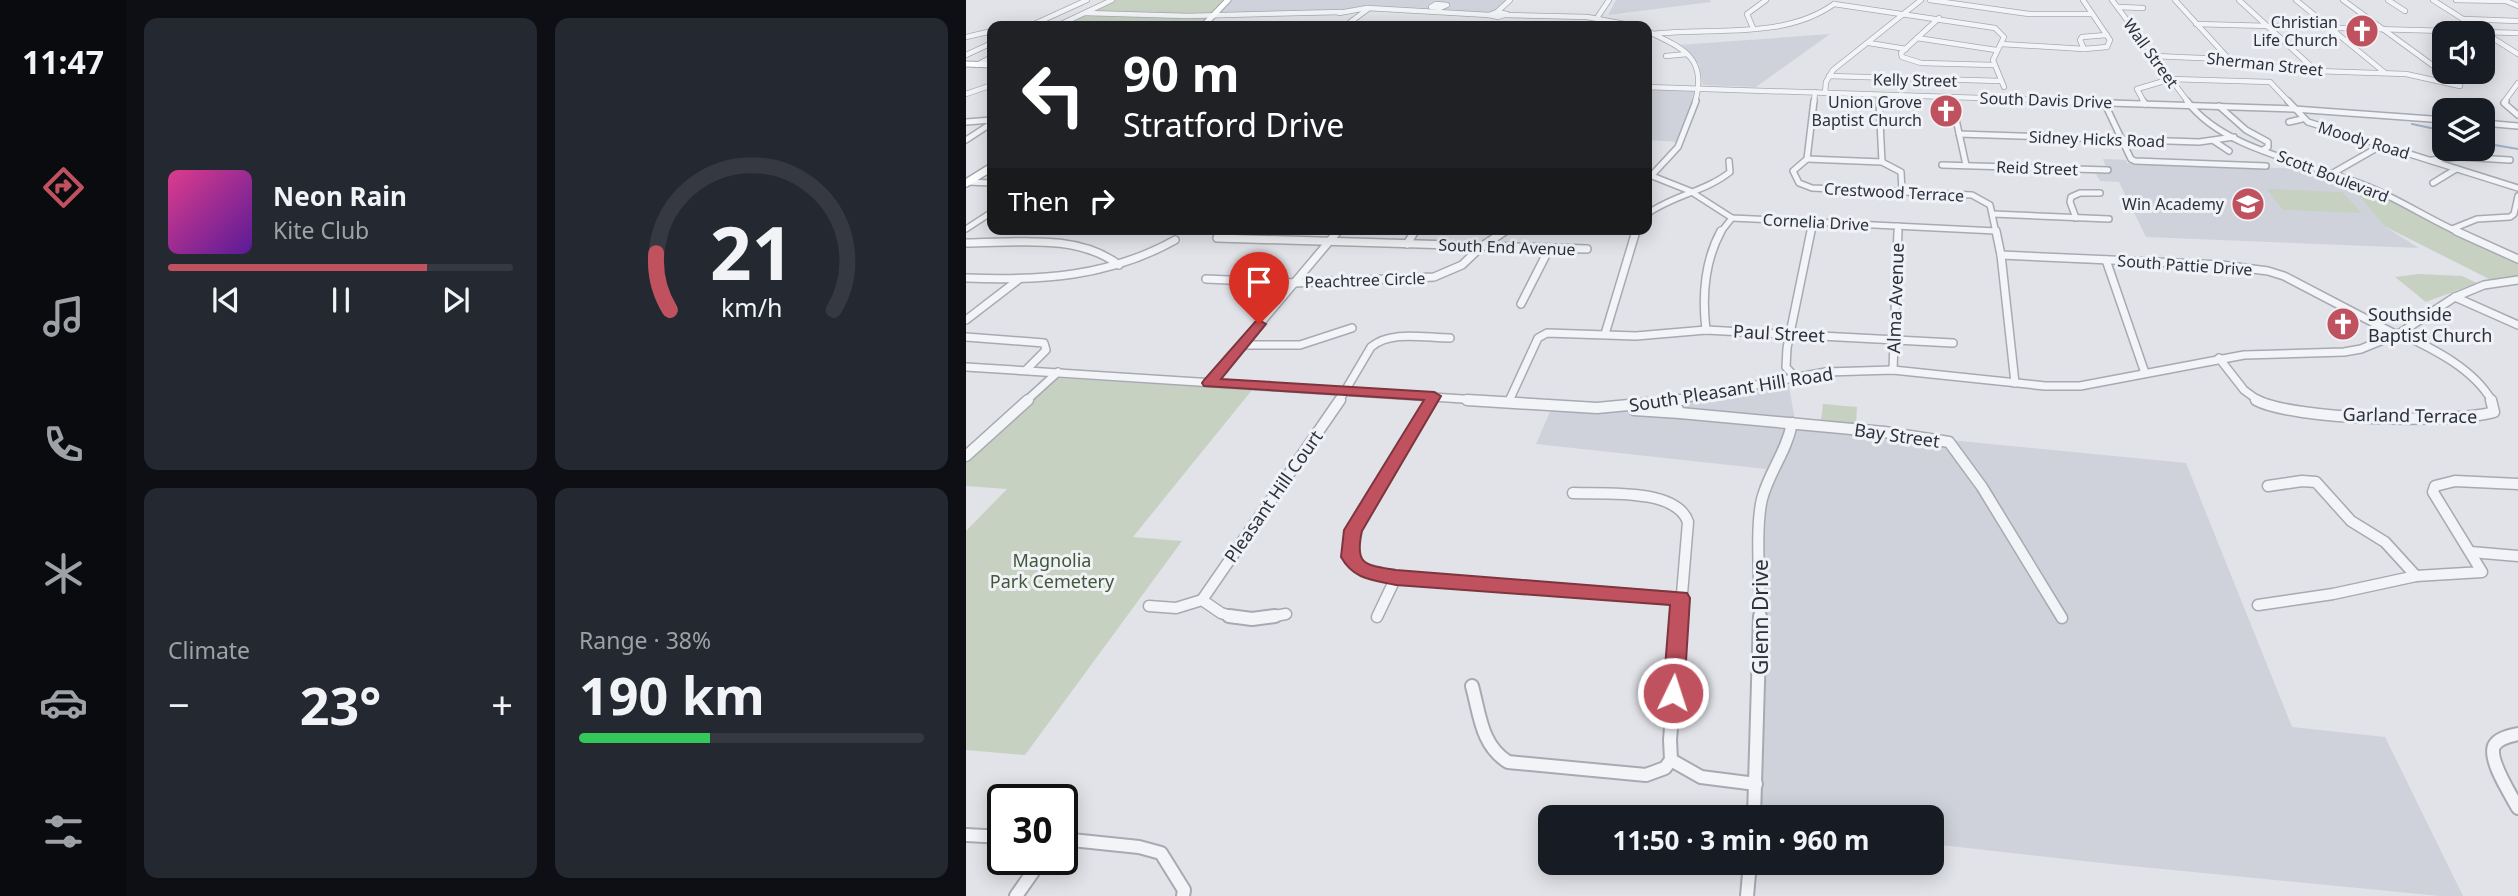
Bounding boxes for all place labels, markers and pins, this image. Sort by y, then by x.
place label: Christian Life Church [2253,11,2338,51]
church icon: Christian Life Church [2343,12,2381,50]
place label: Union Grove Baptist Church [1812,91,1922,131]
church icon: Union Grove Baptist Church [1927,92,1965,130]
school or university icon: Win Academy [2229,185,2267,223]
place label: Win Academy [2122,193,2225,215]
pin [1229,252,1289,324]
place label: Southside Baptist Church [2368,302,2492,347]
church icon: Southside Baptist Church [2324,305,2362,343]

